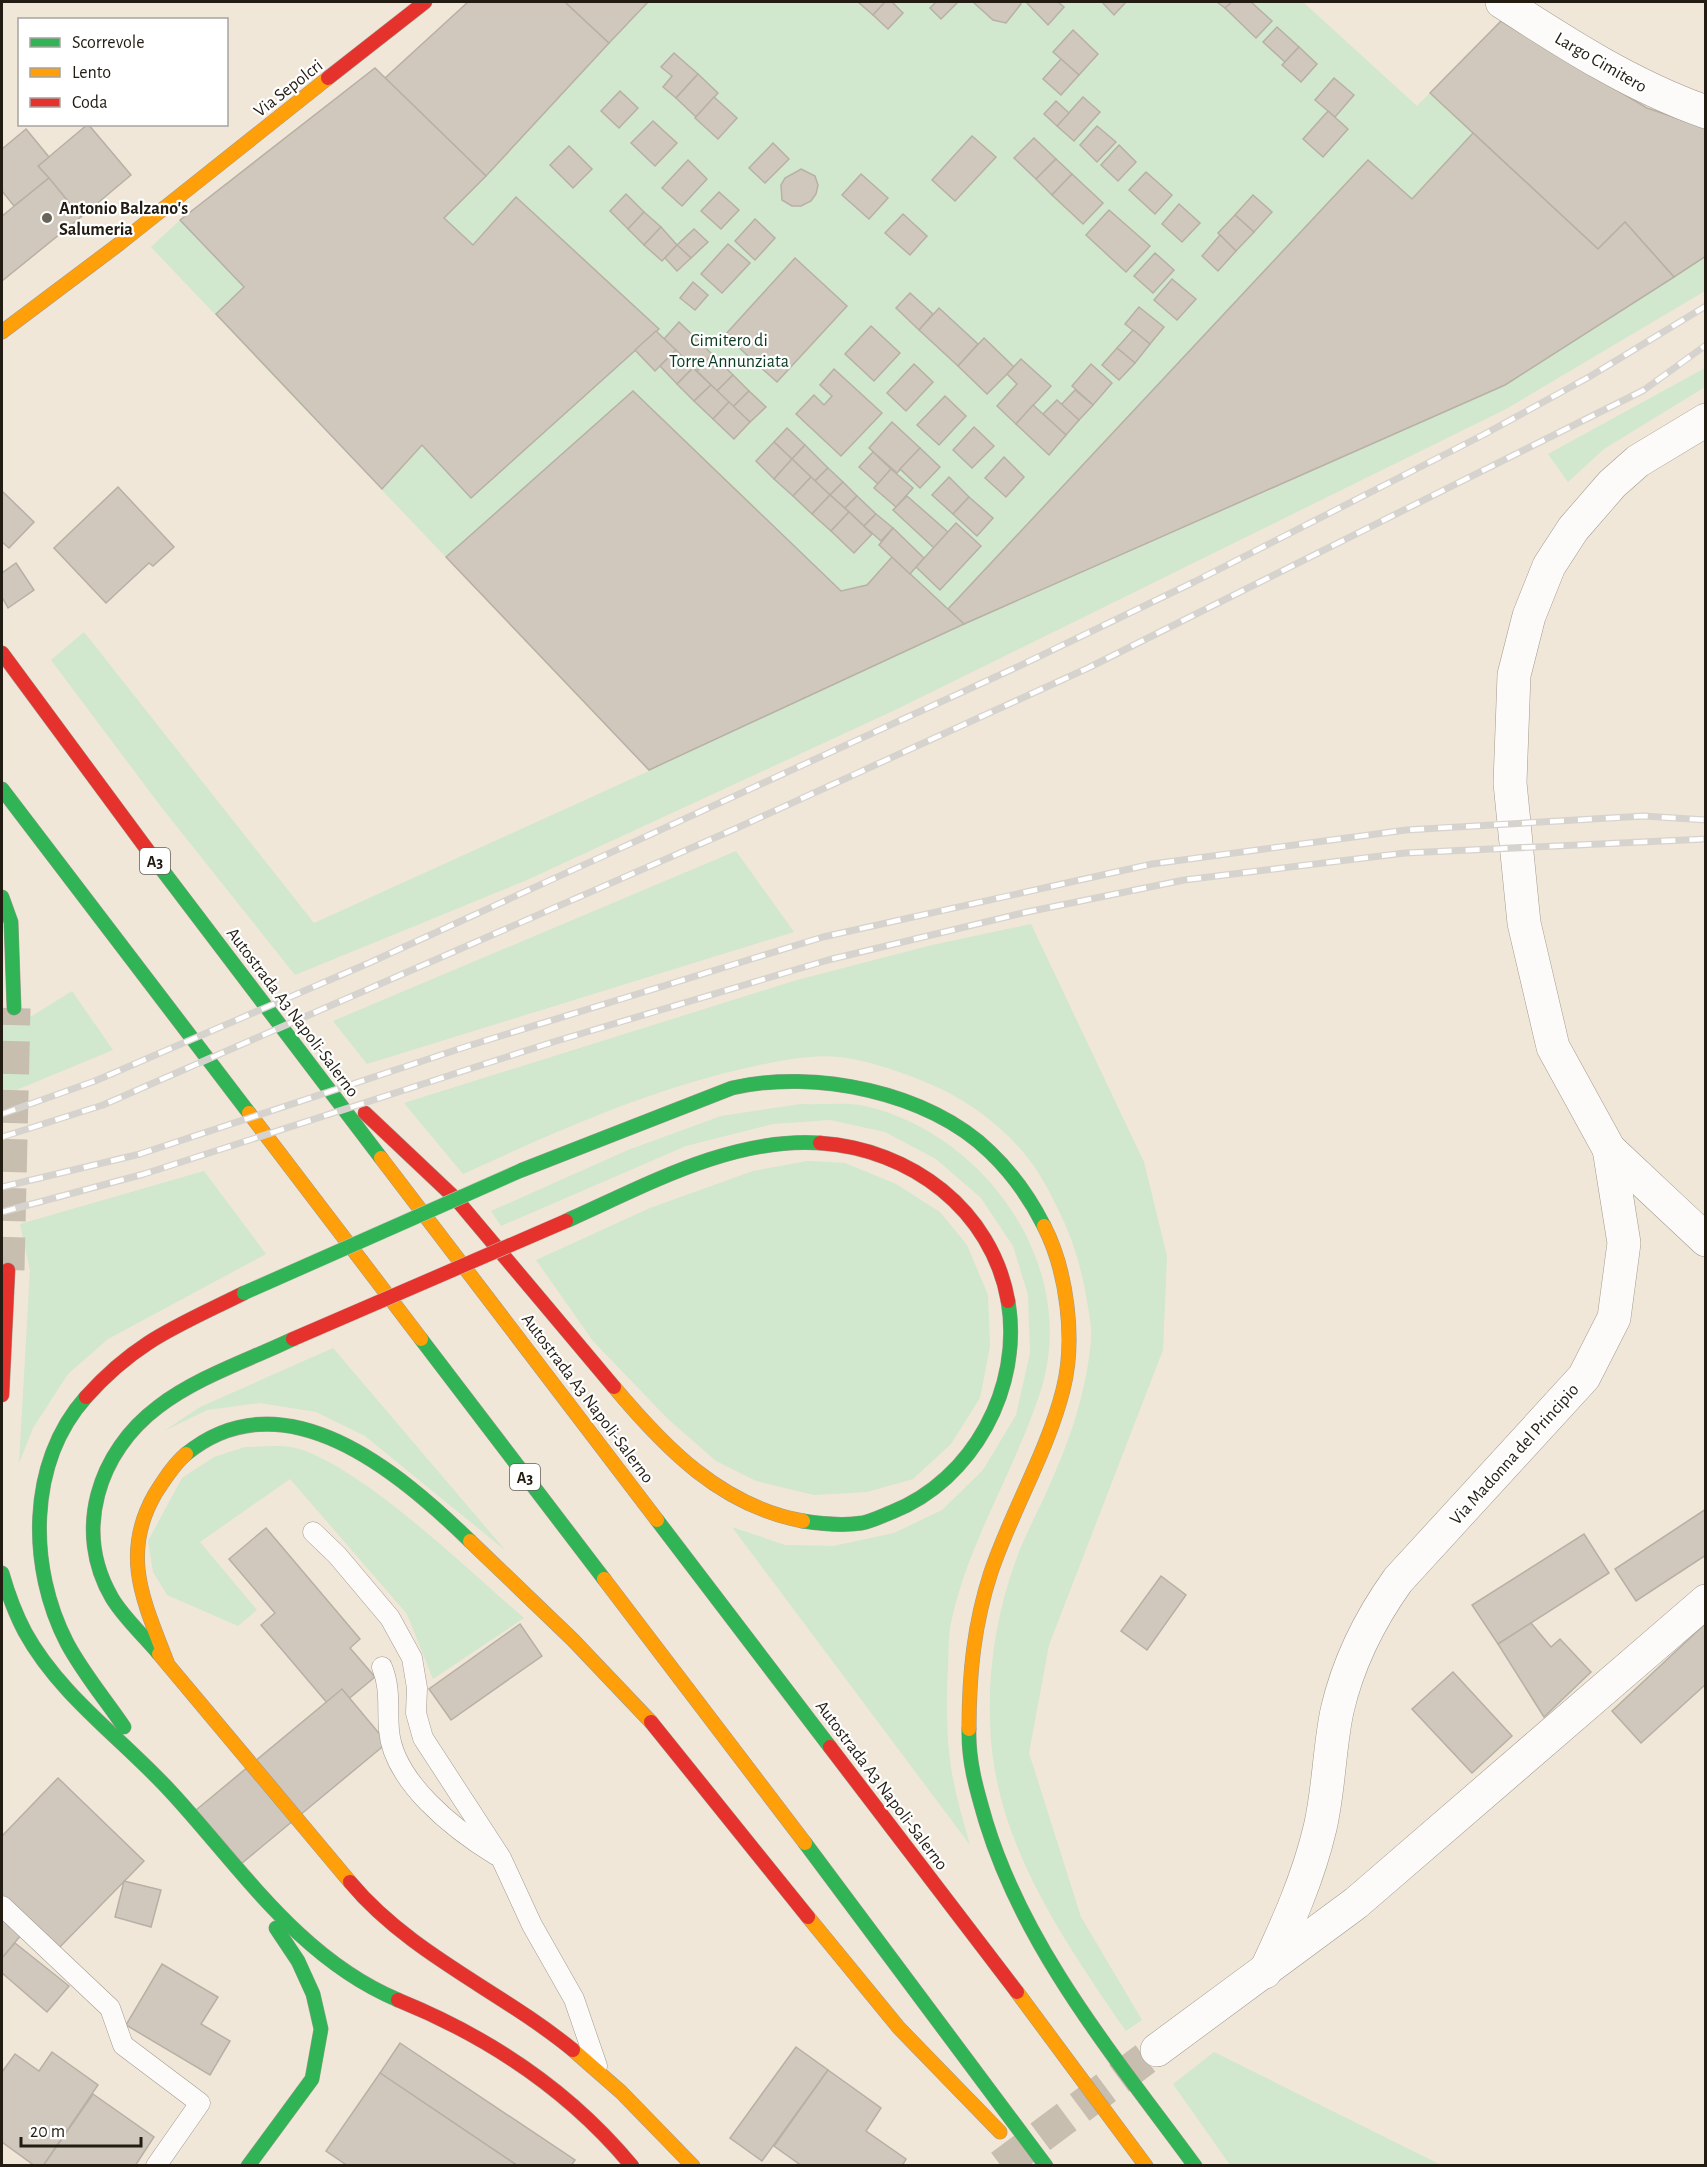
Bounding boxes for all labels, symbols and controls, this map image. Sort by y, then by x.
legend [18,18,228,126]
street label: Largo Cimitero [1551,29,1650,96]
text: Scorrevole [72,34,145,52]
street label: Via Sepolcri [251,57,326,121]
text: Lento [72,64,111,82]
text: Coda [72,94,107,112]
place label: Antonio Balzano's Salumeria [59,200,188,239]
marker: Antonio Balzano's Salumeria [40,211,54,225]
park label: Cimitero di Torre Annunziata [669,332,789,371]
road number: A3 [140,848,170,874]
street label: Autostrada A3 Napoli-Salerno [223,925,362,1101]
street label: Autostrada A3 Napoli-Salerno [517,1309,659,1487]
street label: Via Madonna del Principio [1447,1381,1583,1529]
road number: A3 [510,1464,540,1490]
street label: Autostrada A3 Napoli-Salerno [812,1698,951,1874]
scale bar [21,2110,141,2148]
text: 20 m [30,2123,65,2141]

